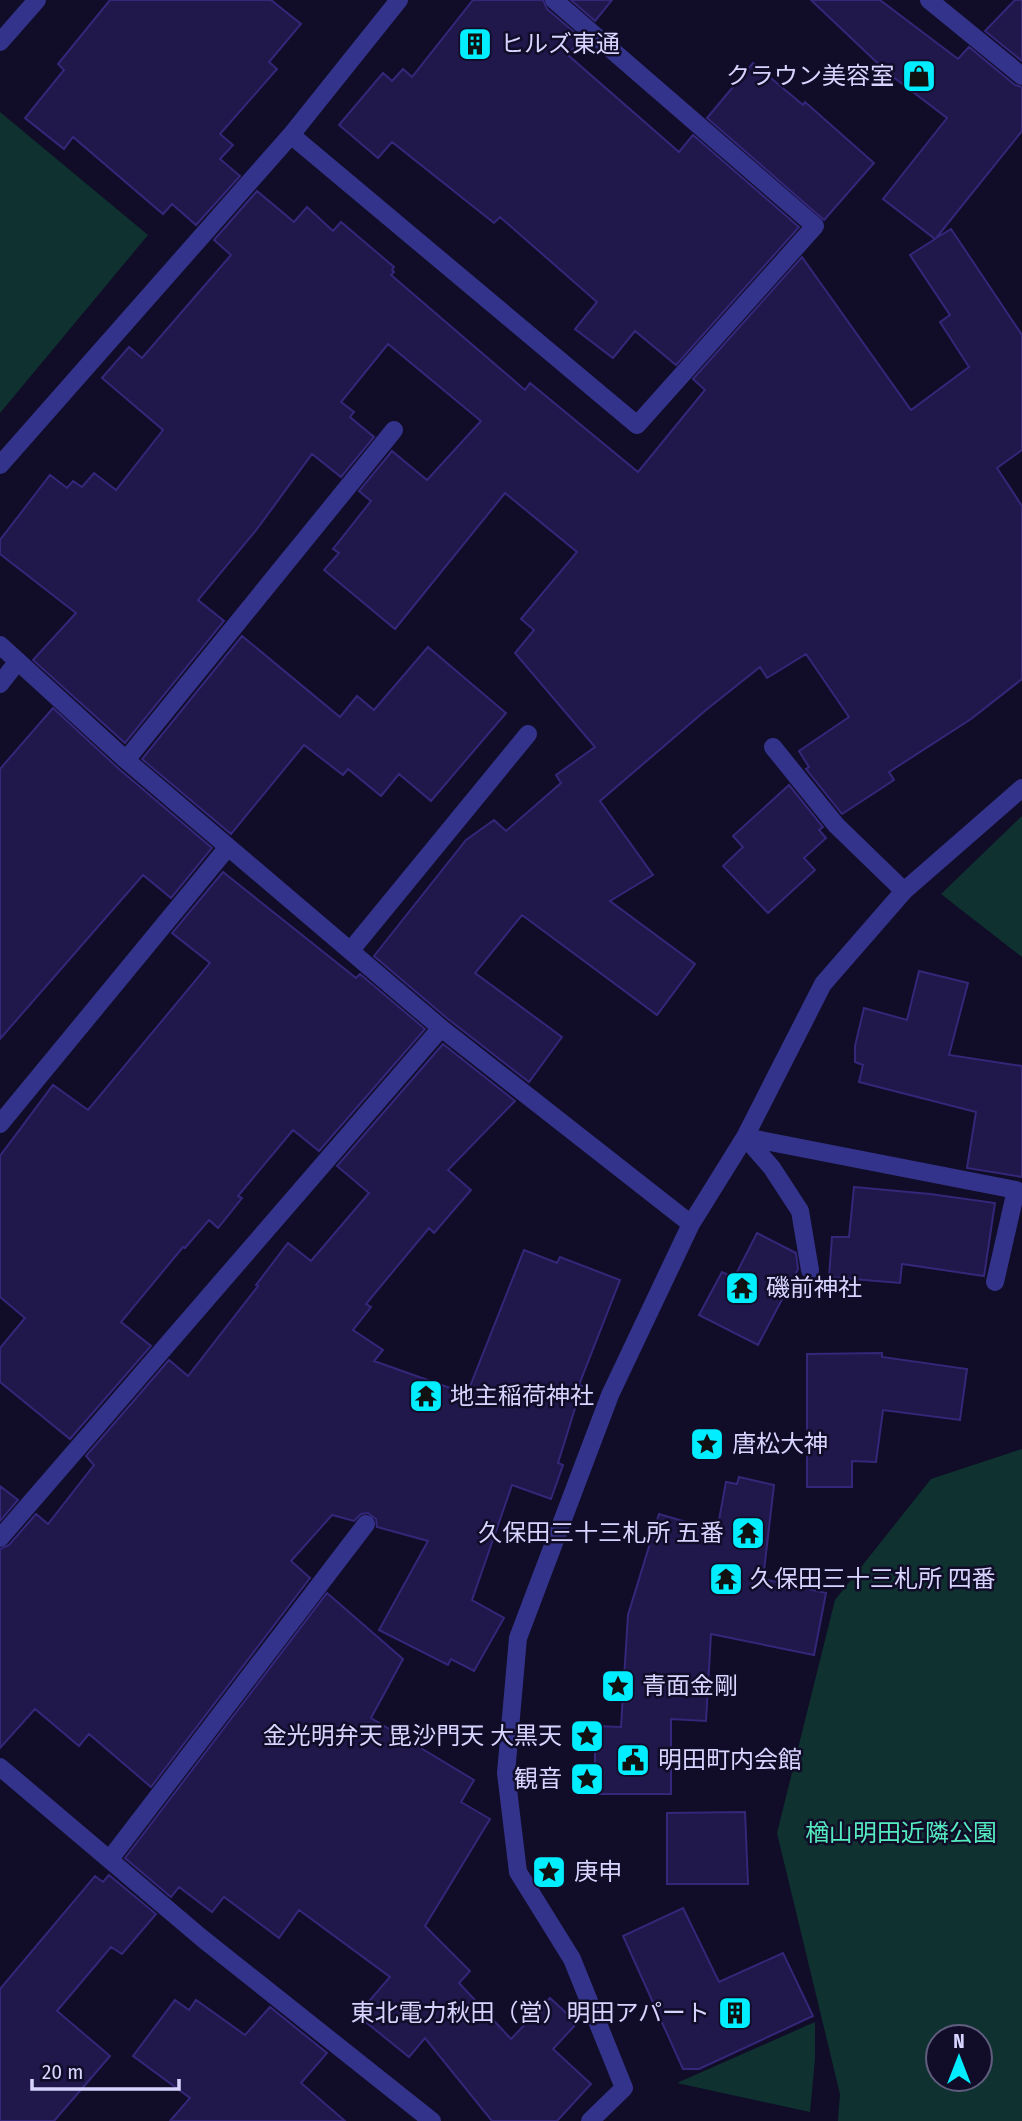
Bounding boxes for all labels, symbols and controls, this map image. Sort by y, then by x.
building icon: ヒルズ東通 [456,25,494,63]
place label: ヒルズ東通 [500,30,620,58]
shop icon: クラウン美容室 [900,57,938,95]
place label: クラウン美容室 [726,62,894,90]
temple icon: 磯前神社 [723,1269,761,1307]
place label: 磯前神社 [766,1274,862,1302]
temple icon: 地主稲荷神社 [407,1377,445,1415]
place label: 地主稲荷神社 [450,1382,594,1410]
place icon: 唐松大神 [688,1425,726,1463]
place label: 唐松大神 [732,1430,828,1458]
temple icon: 久保田三十三札所 五番 [729,1514,767,1552]
place label: 久保田三十三札所 五番 [478,1519,724,1547]
temple icon: 久保田三十三札所 四番 [707,1560,745,1598]
place label: 久保田三十三札所 四番 [750,1565,996,1593]
place icon: 青面金剛 [599,1667,637,1705]
place label: 青面金剛 [642,1672,738,1700]
place icon: 金光明弁天 毘沙門天 大黒天 [568,1717,606,1755]
place label: 金光明弁天 毘沙門天 大黒天 [263,1722,562,1750]
public building icon: 明田町内会館 [614,1741,652,1779]
place label: 明田町内会館 [658,1746,802,1774]
place icon: 観音 [568,1760,606,1798]
place label: 観音 [514,1765,562,1793]
park label: 楢山明田近隣公園 [805,1819,997,1847]
place icon: 庚申 [530,1853,568,1891]
place label: 庚申 [574,1858,622,1886]
building icon: 東北電力秋田（営）明田アパート [716,1994,754,2032]
place label: 東北電力秋田（営）明田アパート [350,1999,710,2027]
north arrow [924,2023,994,2093]
text: N [953,2030,965,2053]
scale bar [32,2048,178,2092]
text: 20 m [42,2059,83,2085]

